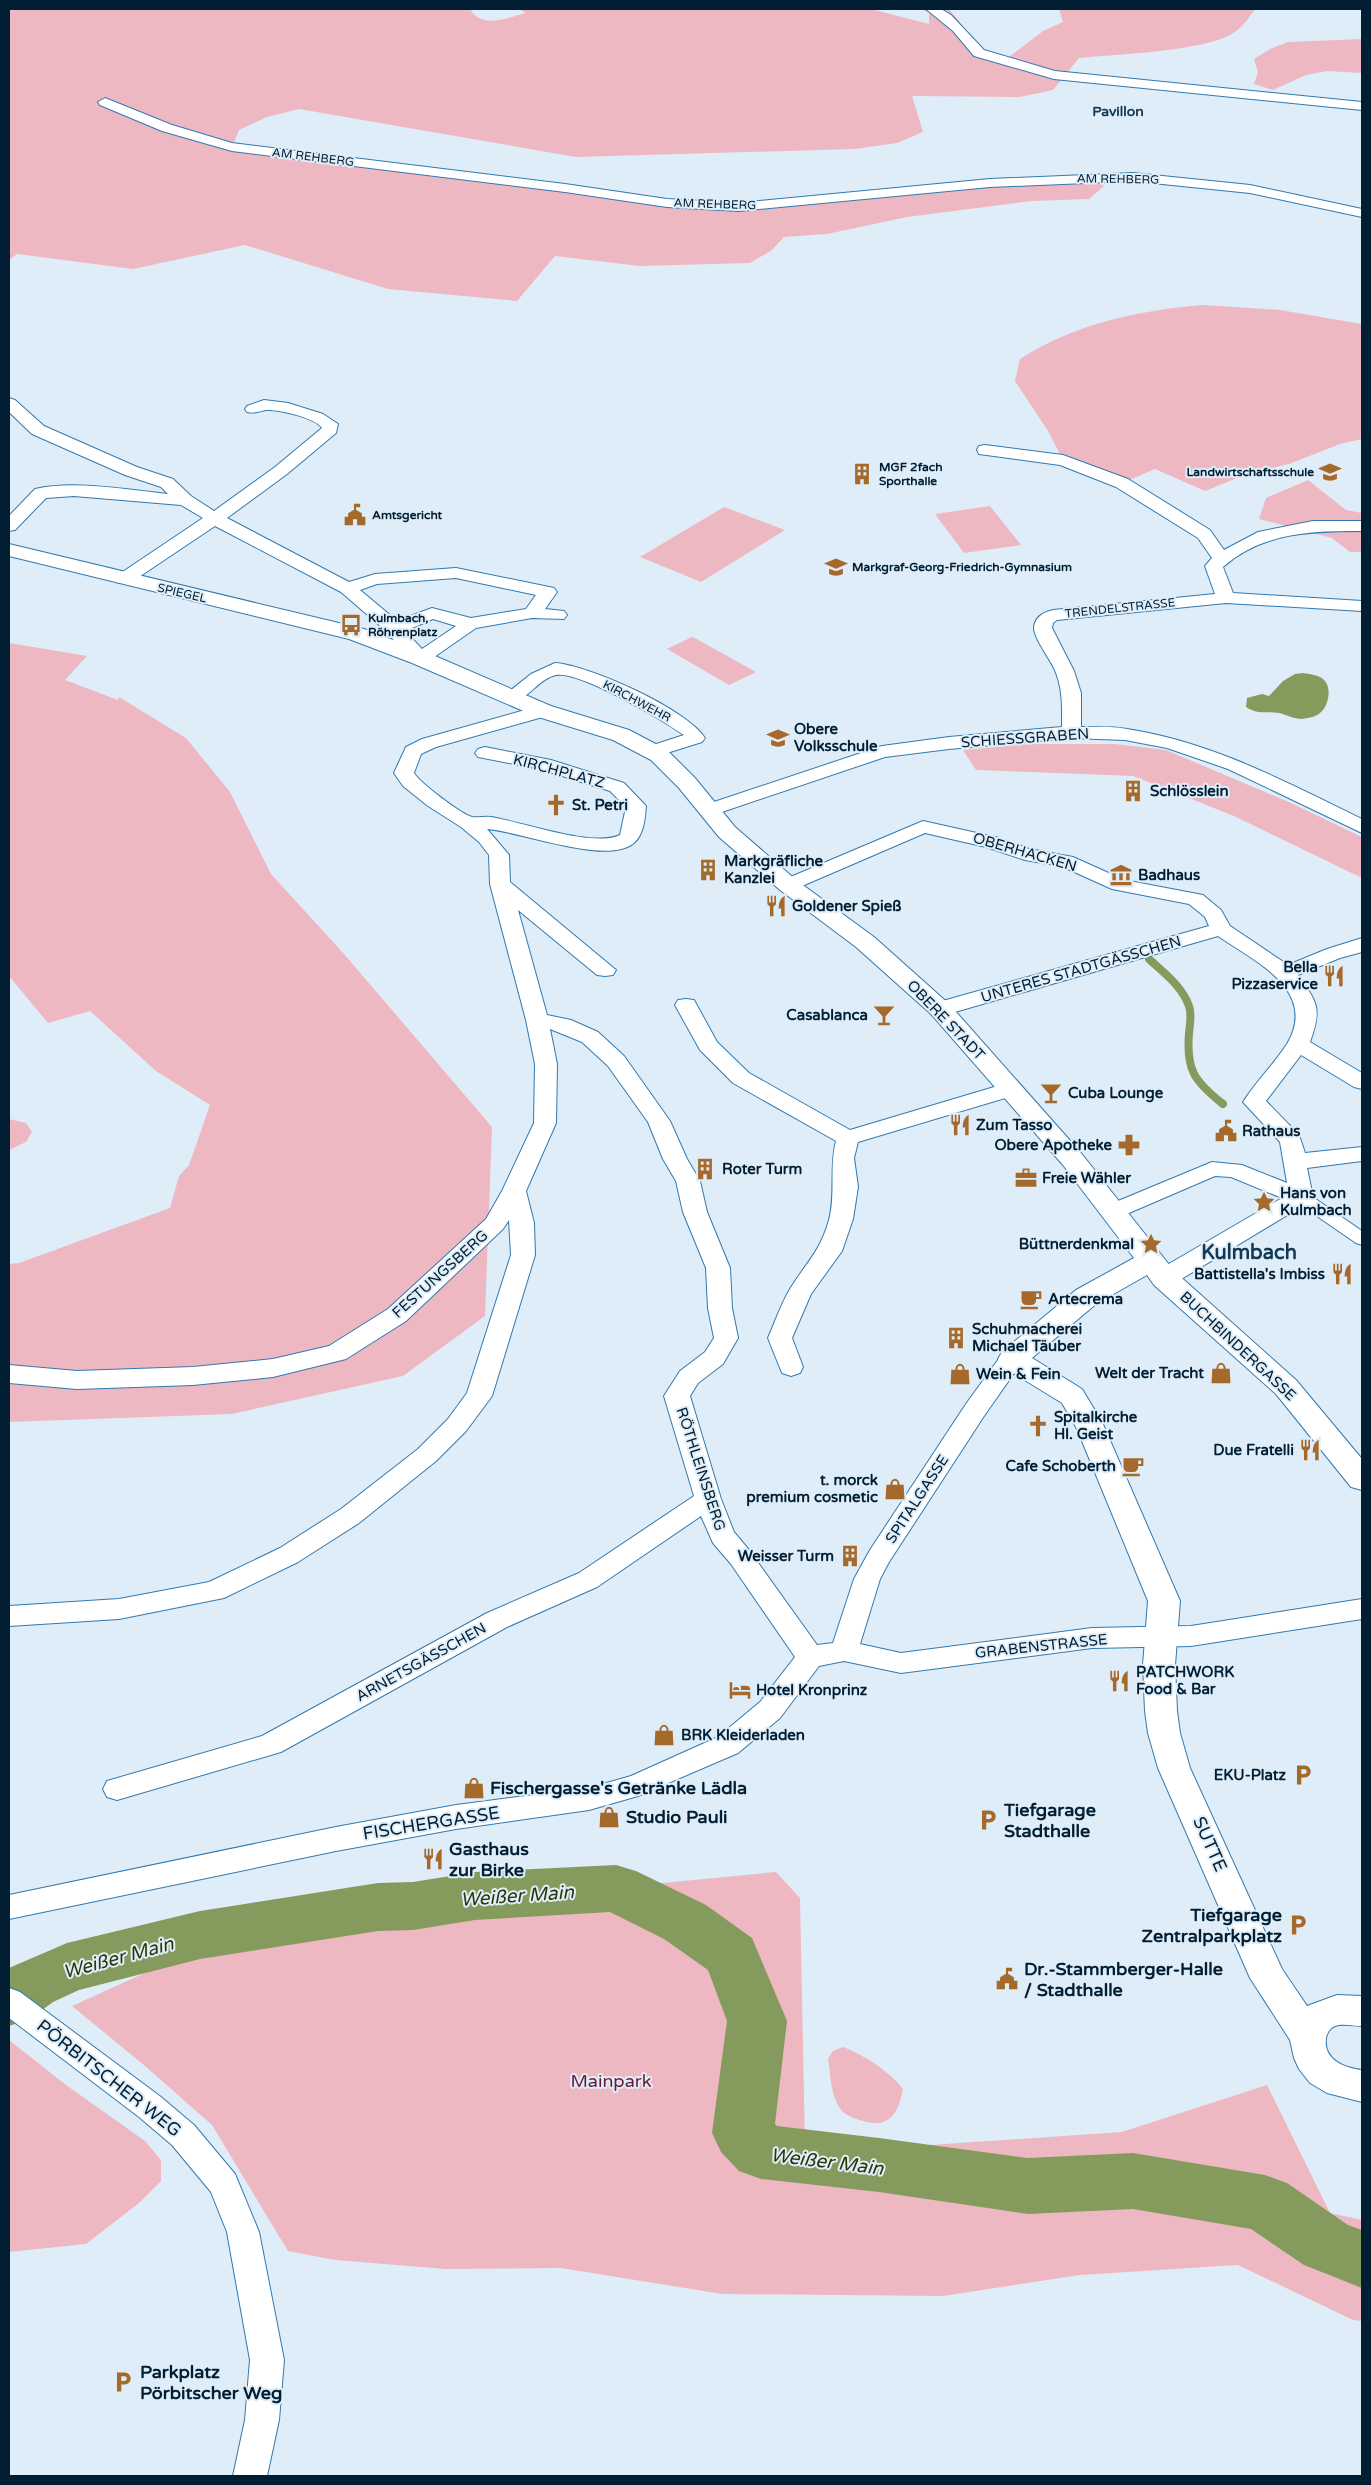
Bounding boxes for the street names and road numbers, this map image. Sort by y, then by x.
street label: AM REHBERG [271,145,355,169]
street label: AM REHBERG [1077,171,1159,187]
street label: AM REHBERG [674,196,756,212]
street label: SPIEGEL [156,581,208,605]
street label: TRENDELSTRASSE [1064,595,1176,621]
street label: KIRCHWEHR [601,677,673,725]
street label: SCHIESSGRABEN [960,725,1090,751]
street label: KIRCHPLATZ [511,750,607,792]
street label: OBERHACKEN [971,829,1079,875]
street label: UNTERES STADTGÄSSCHEN [979,932,1183,1006]
street label: OBERE STADT [903,976,989,1064]
street label: FESTUNGSBERG [388,1226,492,1322]
street label: BUCHBINDERGASSE [1176,1287,1300,1405]
street label: RÖTHLEINSBERG [673,1405,729,1533]
street label: SPITALGASSE [882,1451,952,1547]
street label: ARNETSGÄSSCHEN [353,1619,489,1705]
street label: GRABENSTRASSE [974,1630,1108,1662]
street label: FISCHERGASSE [361,1801,501,1845]
street label: SUTTE [1188,1813,1232,1875]
street label: PÖRBITSCHER WEG [32,2015,186,2141]

